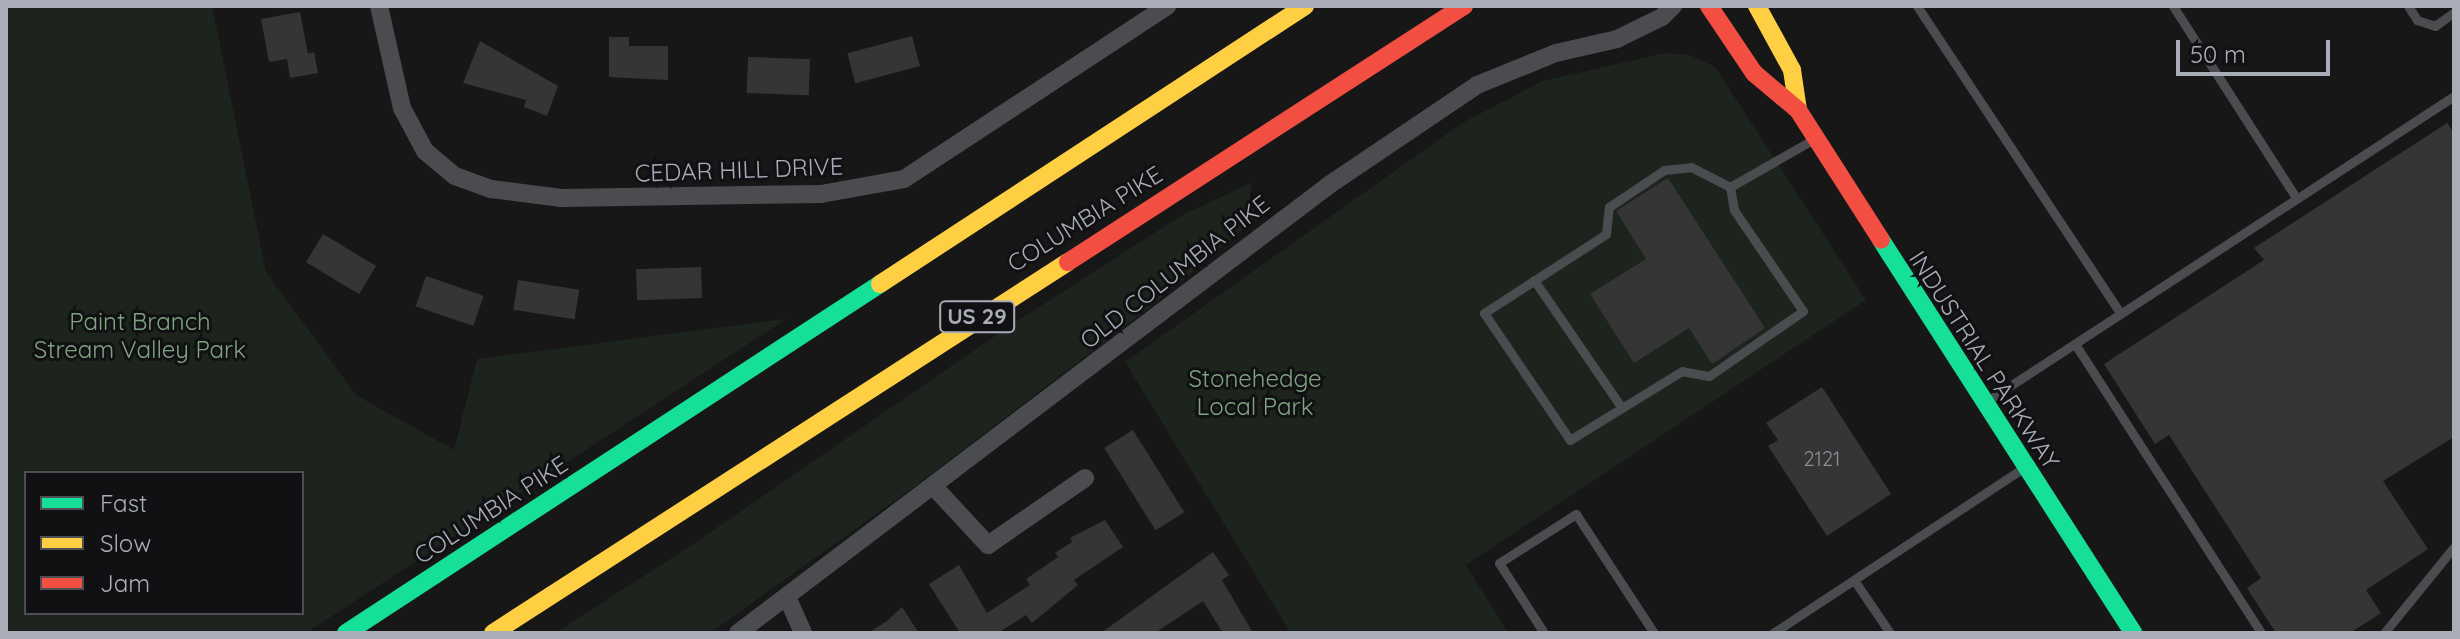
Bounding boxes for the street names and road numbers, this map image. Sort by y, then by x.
street label: CEDAR HILL DRIVE [634,152,844,188]
street label: COLUMBIA PIKE [1002,160,1168,278]
street label: OLD COLUMBIA PIKE [1075,189,1275,355]
street label: INDUSTRIAL PARKWAY [1903,246,2065,474]
road number: US 29 [939,299,1015,335]
street label: COLUMBIA PIKE [409,450,573,570]

